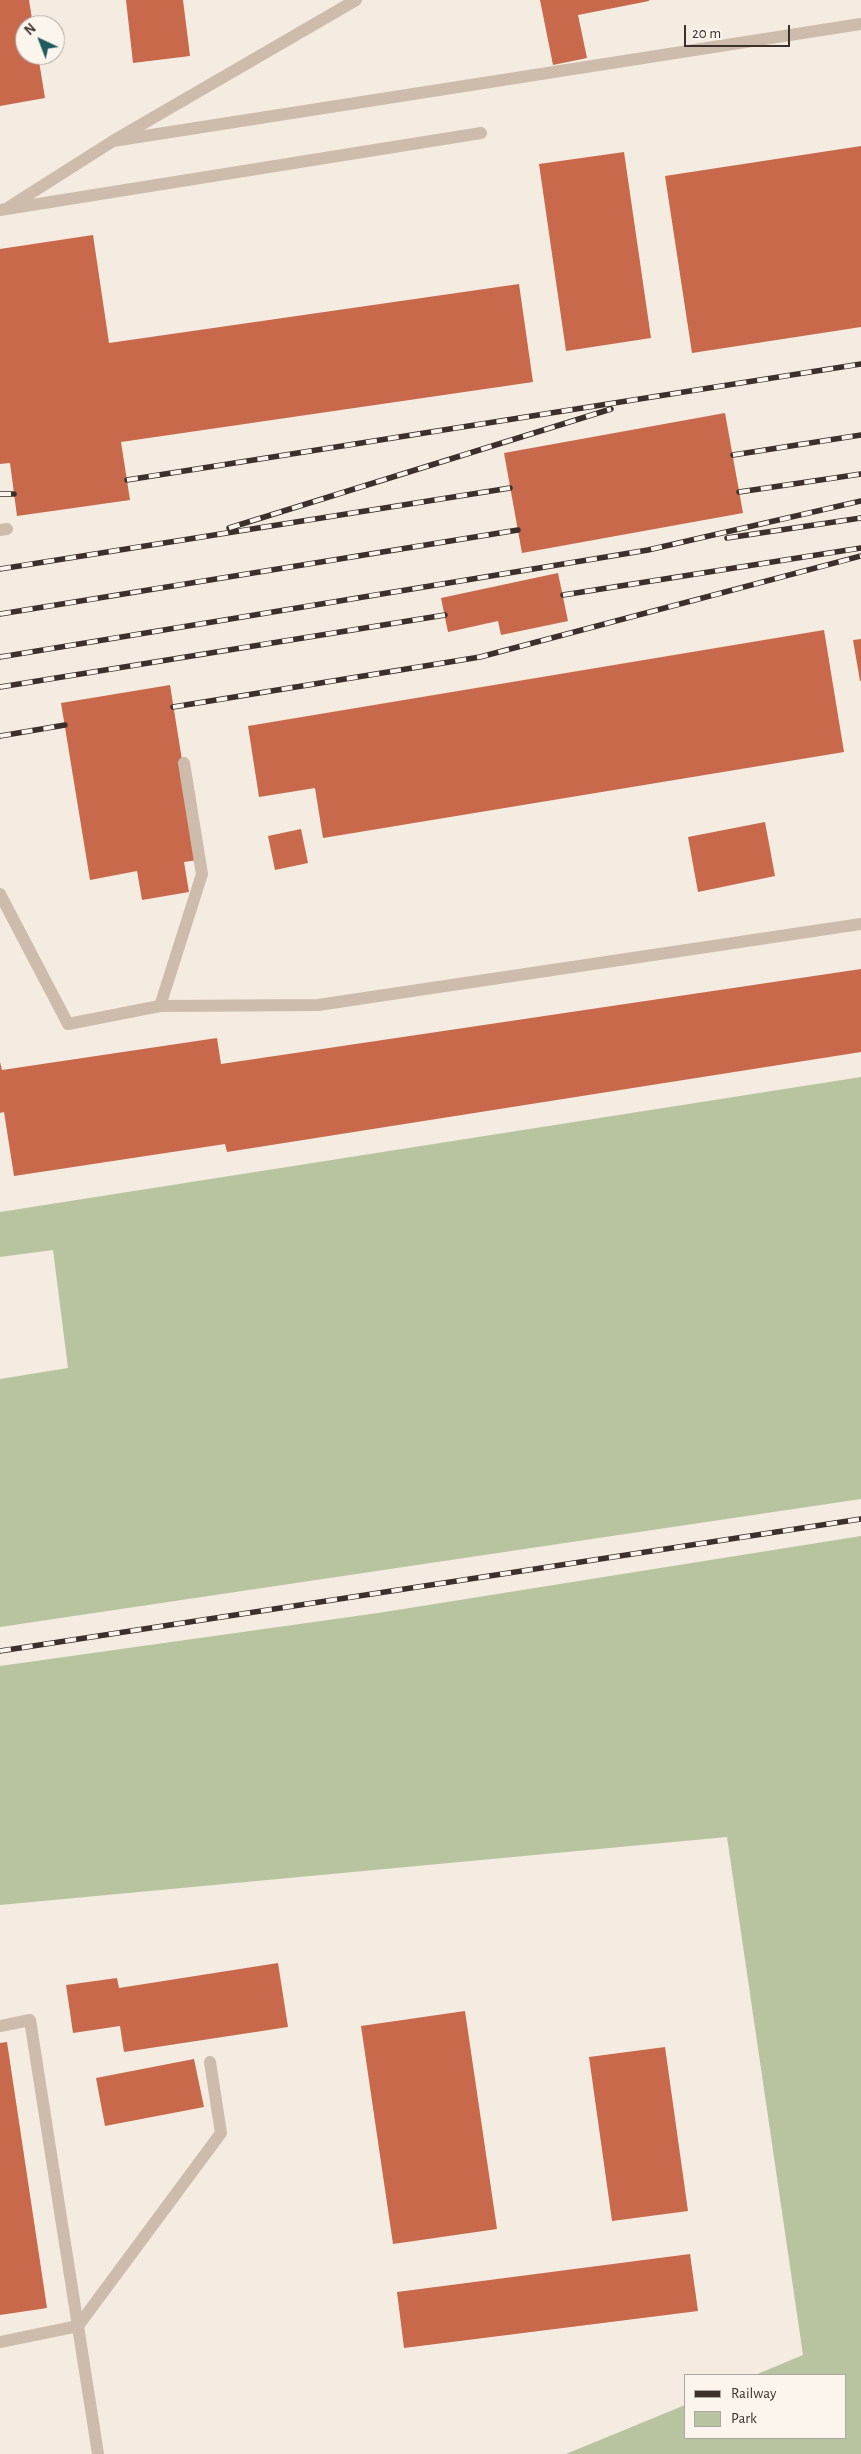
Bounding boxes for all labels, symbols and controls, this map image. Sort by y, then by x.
north arrow [15,15,65,65]
scale bar [686,15,792,47]
text: N [22,21,39,38]
text: 20 m [692,26,721,41]
legend [684,2374,846,2439]
text: Railway [731,2386,776,2401]
text: Park [731,2411,757,2426]

